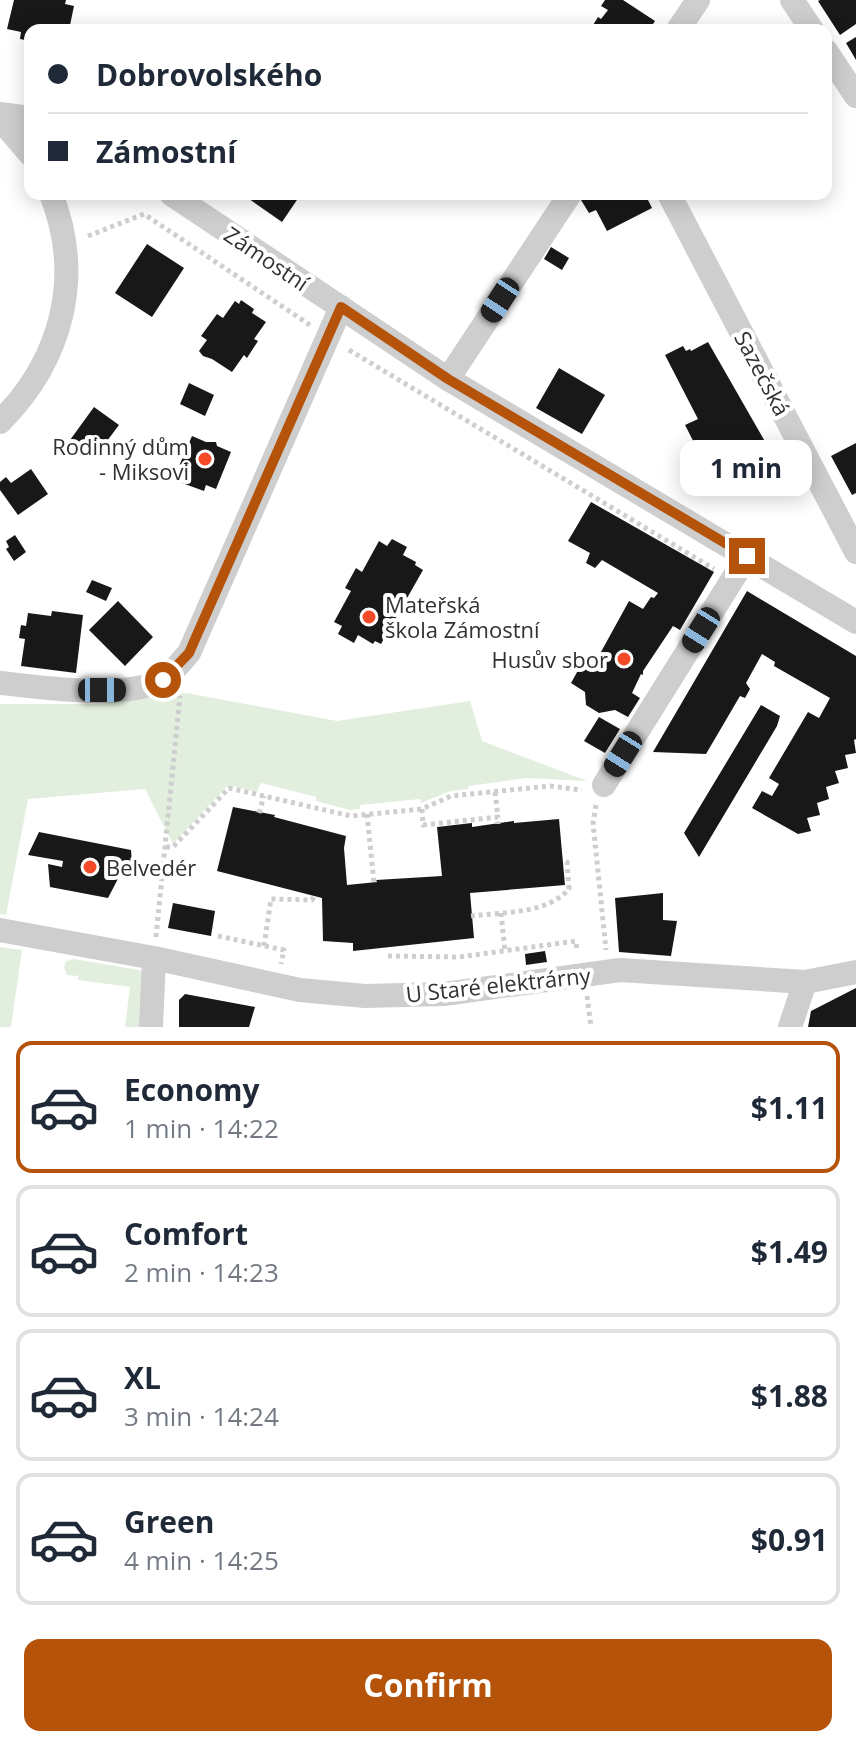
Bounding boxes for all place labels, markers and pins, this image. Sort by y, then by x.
place label: Rodinný dům - Miksovi [52,431,189,486]
marker: Rodinný dům - Miksovi [196,450,214,468]
place label: Mateřská škola Zámostní [385,589,540,644]
marker: Mateřská škola Zámostní [360,608,378,626]
place label: Husův sbor [491,644,608,674]
marker: Husův sbor [615,650,633,668]
place label: Belvedér [106,852,196,882]
marker: Belvedér [81,858,99,876]

